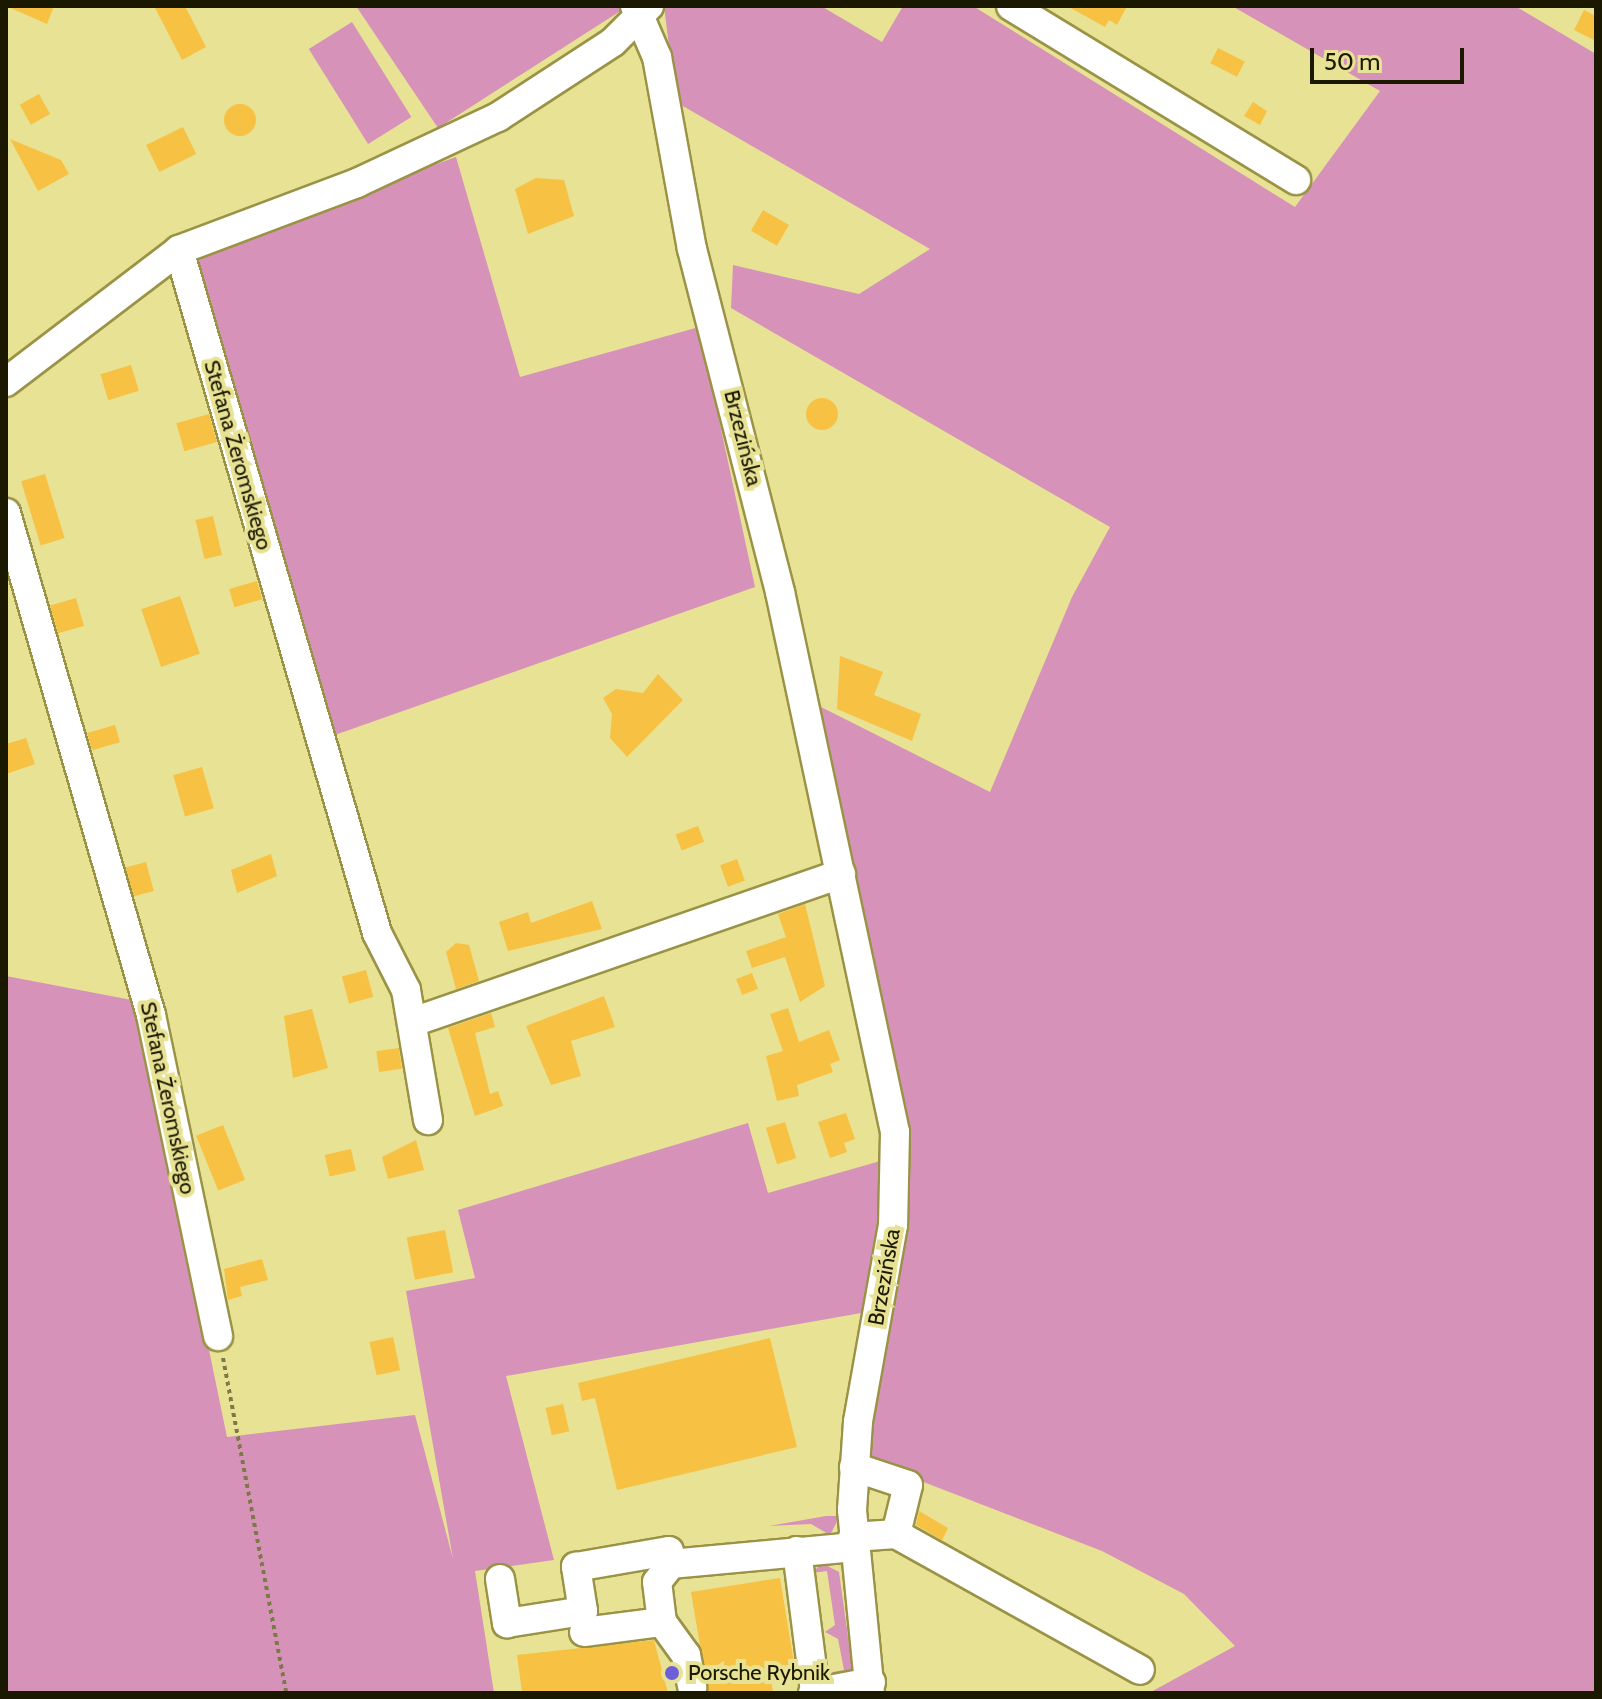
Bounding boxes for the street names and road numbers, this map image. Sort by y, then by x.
street label: Stefana Żeromskiego [198,357,278,553]
street label: Brzezińska [718,387,768,489]
street label: Stefana Żeromskiego [135,999,201,1197]
street label: Brzezińska [862,1226,906,1328]

